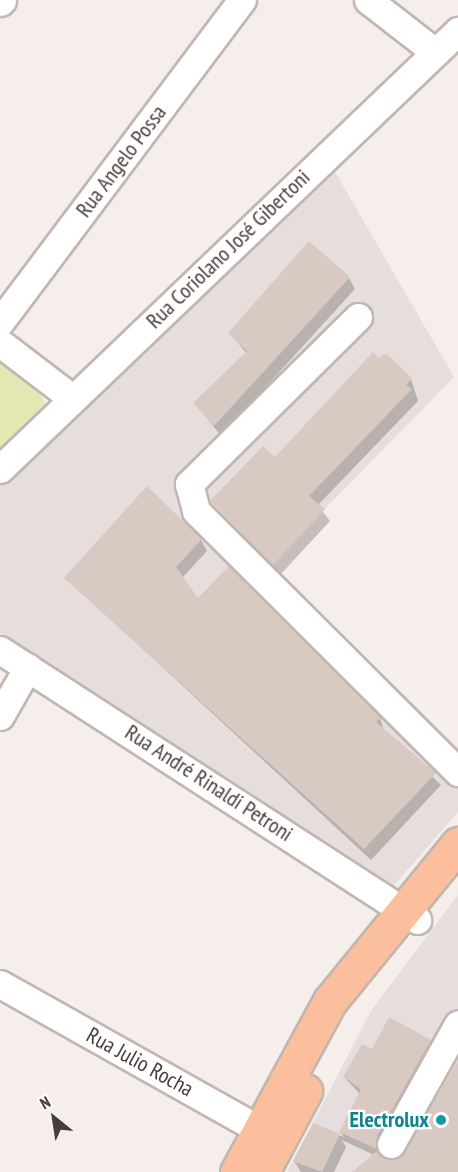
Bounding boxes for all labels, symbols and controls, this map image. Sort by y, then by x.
street label: Rua Angelo Possa [70,100,172,222]
street label: Rua Coriolano José Gibertoni [141,164,315,334]
street label: Rua André Rinaldi Petroni [120,719,298,847]
street label: Rua Julio Rocha [82,1022,198,1102]
north arrow [24,1088,84,1148]
text: N [36,1092,54,1113]
place label: Electrolux [350,1107,429,1133]
marker: Electrolux [434,1113,448,1127]

